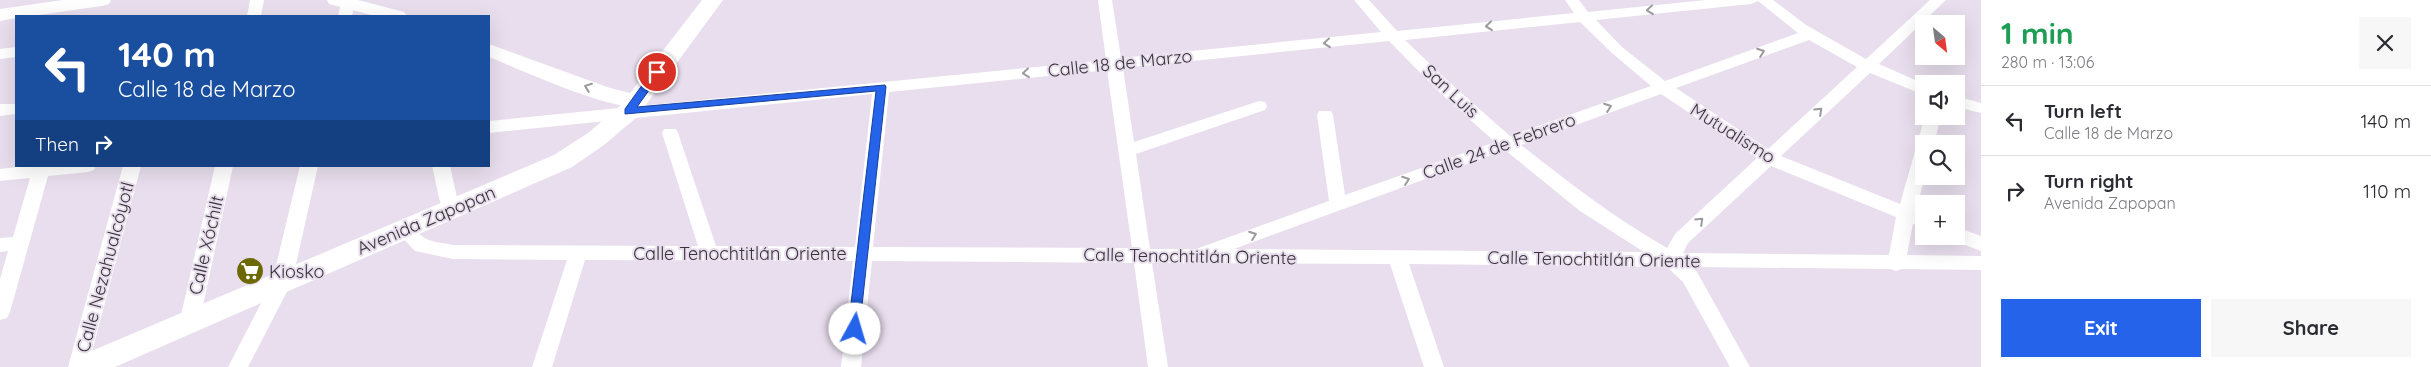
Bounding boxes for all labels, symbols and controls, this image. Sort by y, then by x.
one-way arrow [1646,4,1654,15]
text: 1 min [2001,14,2074,52]
north arrow [1915,15,1965,65]
map controls [1915,15,1965,245]
button: close [2359,17,2411,69]
one-way arrow [1484,21,1492,32]
text: 140 m [118,32,216,76]
icon: left [35,35,100,100]
one-way arrow [1323,37,1331,48]
street label: Calle 18 de Marzo [1047,44,1193,82]
one-way arrow [1756,47,1765,57]
pin [636,51,678,93]
text: 280 m · 13:06 [2001,52,2094,72]
icon: arrive [643,58,671,86]
street label: San Luis [1418,59,1484,123]
one-way arrow [1022,67,1030,78]
text: Calle 18 de Marzo [118,75,295,103]
button: sound [1915,75,1965,125]
one-way arrow [584,83,593,93]
street label: Mutualismo [1686,98,1780,168]
text: Turn left [2044,99,2122,123]
one-way arrow [1603,103,1612,113]
icon: left [2001,107,2029,135]
street label: Calle 24 de Febrero [1419,108,1579,184]
one-way arrow [1814,108,1823,117]
text: 140 m [2360,109,2411,133]
text: Calle 18 de Marzo [2044,123,2173,143]
icon: right [89,130,117,158]
text: Then [35,132,79,156]
button: search [1915,135,1965,185]
text: Turn right [2044,169,2133,193]
one-way arrow [1401,176,1410,186]
icon: right [2001,177,2029,205]
street label: Calle Nezahualcóyotl [71,179,139,355]
text: 110 m [2363,179,2411,203]
street label: Avenida Zapopan [353,180,499,260]
street label: Calle Xóchilt [183,193,229,297]
text: Avenida Zapopan [2044,193,2176,213]
button: + [1915,195,1965,245]
one-way arrow [1695,218,1704,227]
one-way arrow [1248,231,1257,241]
street label: Calle Tenochtitlán Oriente [633,242,847,265]
street label: Calle Tenochtitlán Oriente [1083,243,1297,269]
street label: Calle Tenochtitlán Oriente [1487,246,1701,272]
supermarket icon: Kiosko [235,256,265,286]
place label: Kiosko [269,260,324,283]
button: Exit [2001,299,2201,357]
button: Share [2211,299,2411,357]
position arrow [828,302,880,354]

